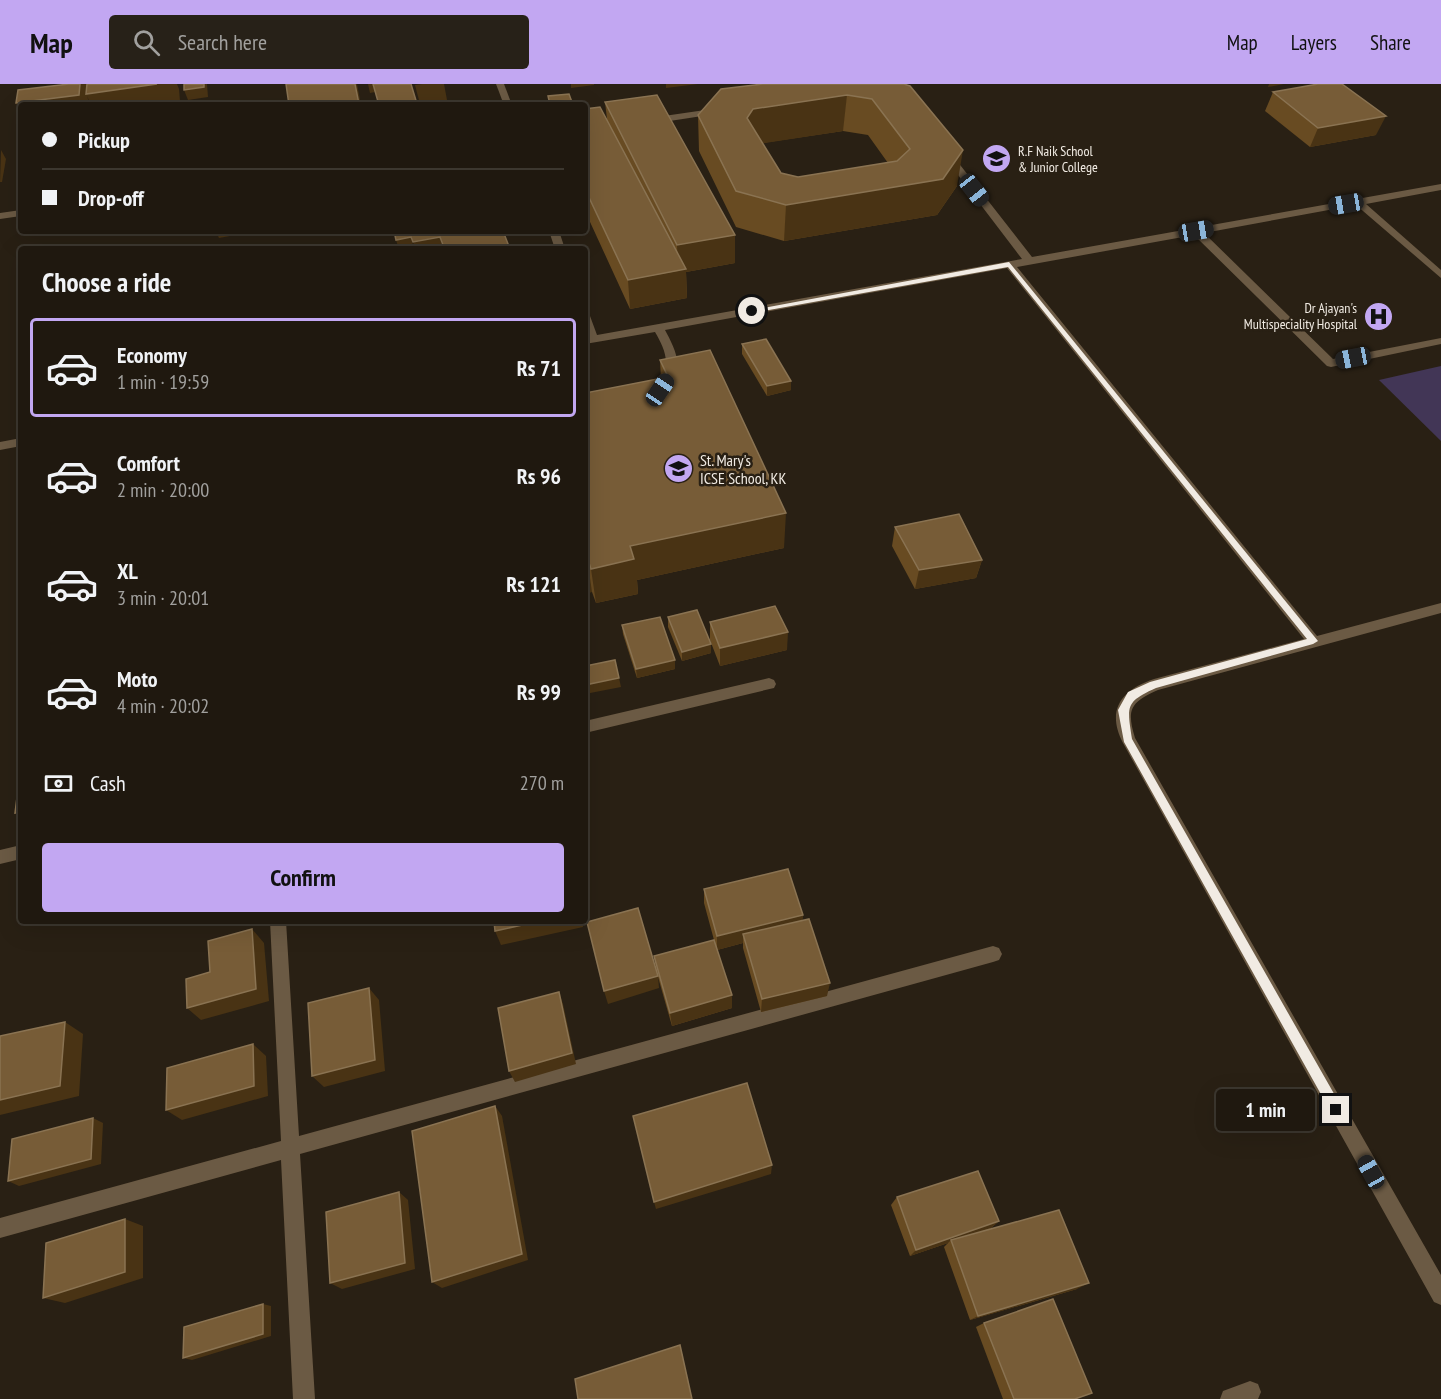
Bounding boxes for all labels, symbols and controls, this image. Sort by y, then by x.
search box [109,15,529,69]
text: Map [30,24,73,61]
icon: search [130,26,163,59]
text: Search here [178,28,267,56]
text: Map [1227,29,1258,56]
text: Layers [1291,29,1337,56]
text: Share [1370,29,1411,56]
text: Pickup [78,126,130,154]
place label: R.F Naik School & Junior College [1018,142,1098,176]
school or university icon: R.F Naik School & Junior College [981,143,1013,175]
car [956,170,992,210]
text: Drop-off [78,184,144,212]
car [1327,192,1365,216]
car [1177,219,1215,243]
text: Choose a ride [42,265,171,299]
route start [738,297,765,324]
place label: Dr Ajayan's Multispeciality Hospital [1244,299,1358,333]
hospital icon: Dr Ajayan's Multispeciality Hospital [1362,300,1394,332]
icon: car [45,341,99,395]
text: Economy [117,341,187,369]
car [1334,346,1372,370]
text: Rs 71 [517,354,561,382]
text: 1 min · 19:59 [117,369,209,395]
car [642,370,678,410]
icon: car [45,449,99,503]
text: Comfort [117,449,180,477]
place label: St. Mary's ICSE School, KK [700,450,786,488]
school or university icon: St. Mary's ICSE School, KK [663,453,695,485]
text: Rs 96 [517,462,561,490]
text: 2 min · 20:00 [117,477,209,503]
icon: car [45,557,99,611]
text: XL [117,557,138,585]
text: Rs 121 [506,570,561,598]
text: 3 min · 20:01 [117,585,209,611]
icon: car [45,665,99,719]
text: Moto [117,665,158,693]
text: Rs 99 [517,678,561,706]
text: 4 min · 20:02 [117,693,209,719]
icon: cash [42,767,75,800]
text: Cash [90,769,126,797]
text: 270 m [520,770,564,796]
button: Confirm [42,843,564,912]
callout: 1 min [1216,1089,1315,1131]
route end [1322,1096,1349,1123]
text: 1 min [1245,1097,1286,1123]
car [1354,1152,1388,1192]

